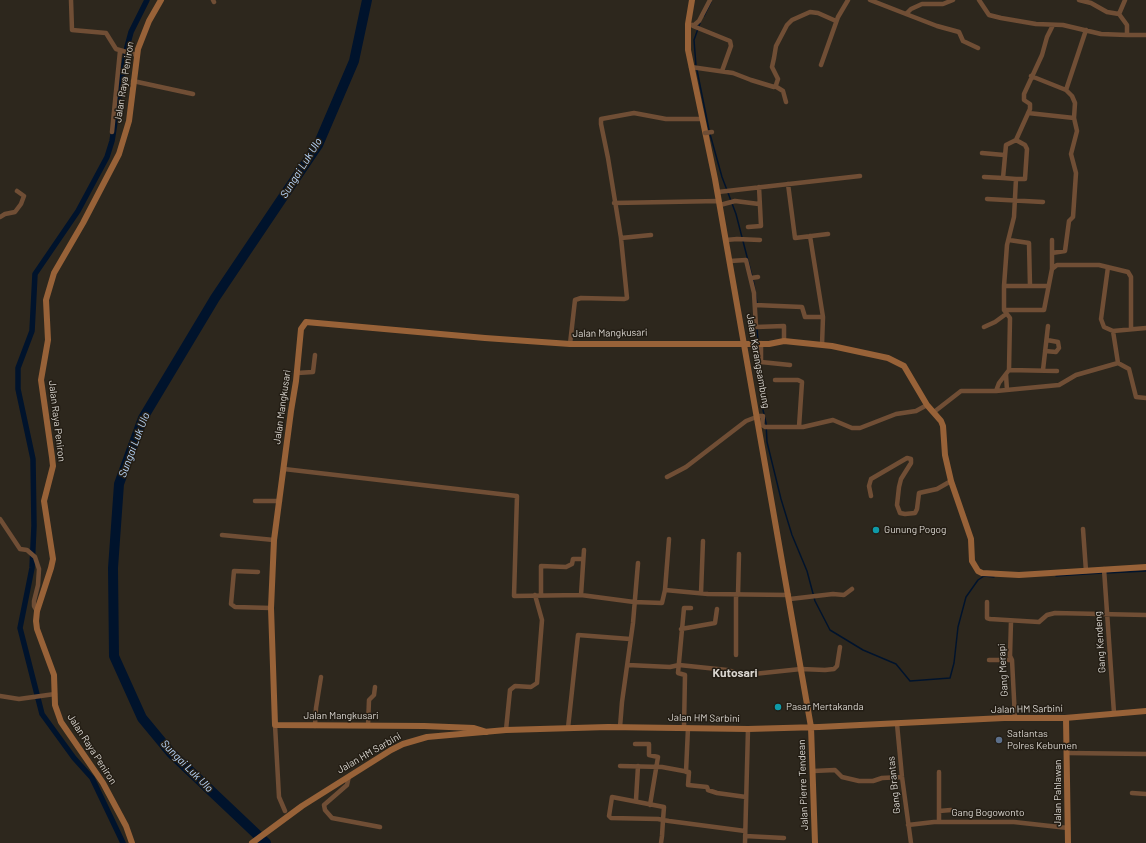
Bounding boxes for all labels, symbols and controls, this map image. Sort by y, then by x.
street label: Jalan Raya Peniron [112,41,136,123]
water label: Sungai Luk Ulo [277,135,325,201]
street label: Jalan Karangsambung [744,313,772,409]
street label: Jalan Mangkusari [572,326,648,340]
street label: Jalan Mangkusari [271,369,293,445]
street label: Jalan Raya Peniron [46,380,68,462]
water label: Sungai Luk Ulo [116,411,152,479]
place label: Gunung Pogog [884,524,946,536]
marker: Gunung Pogog [871,525,881,535]
street label: Gang Kendeng [1092,611,1108,673]
street label: Gang Merapi [996,643,1010,697]
district label: Kutosari [712,666,758,680]
place label: Pasar Mertakanda [786,701,863,713]
marker: Pasar Mertakanda [773,702,783,712]
street label: Jalan HM Sarbini [991,702,1063,716]
street label: Jalan Mangkusari [303,710,379,722]
street label: Jalan Raya Peniron [65,711,119,787]
street label: Jalan HM Sarbini [668,711,740,725]
place label: Satlantas Polres Kebumen [1007,728,1077,752]
street label: Jalan HM Sarbini [335,730,403,776]
marker: Satlantas Polres Kebumen [994,735,1004,745]
water label: Sungai Luk Ulo [158,737,216,795]
street label: Jalan Pierre Tendean [795,739,811,831]
street label: Gang Brantas [885,756,903,814]
street label: Jalan Pahlawan [1052,759,1064,827]
street label: Gang Bogowonto [951,807,1025,819]

